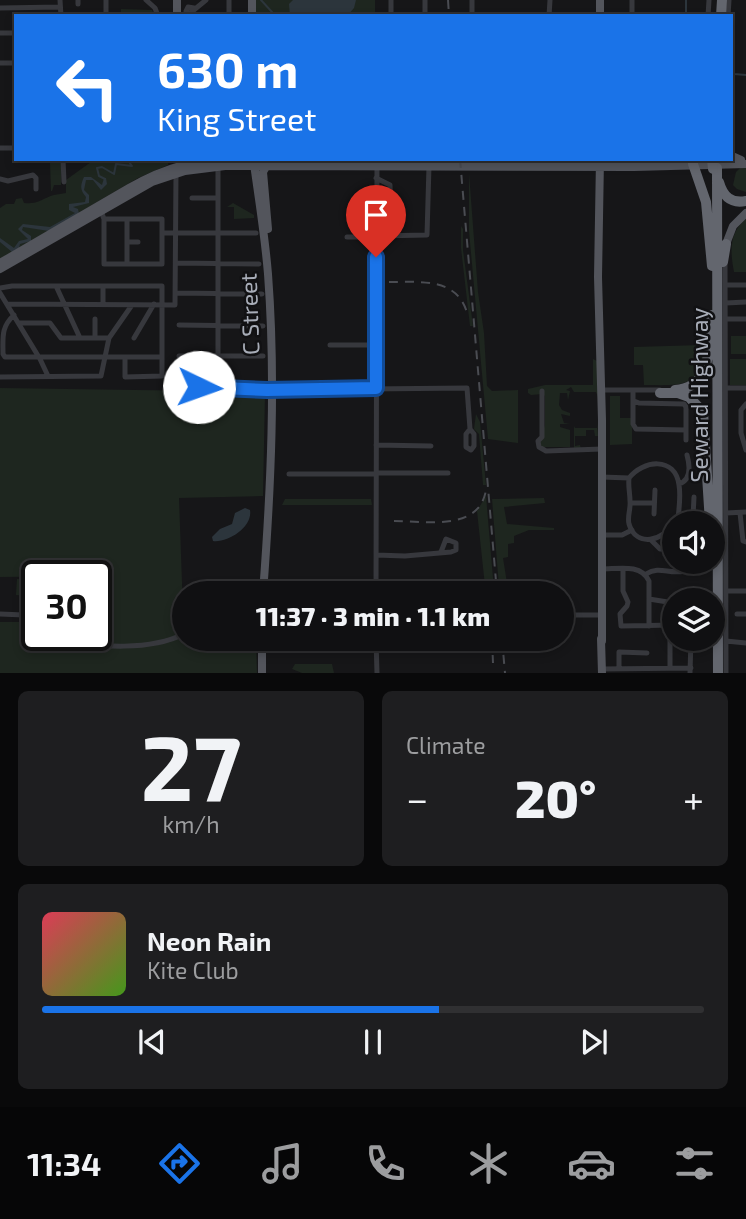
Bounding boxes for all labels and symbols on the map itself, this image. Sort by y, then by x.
pin [346,185,406,257]
street label: C Street [234,272,264,356]
street label: Seward Highway [685,307,713,483]
position arrow [162,350,236,424]
speed limit sign: 30 [21,560,112,651]

